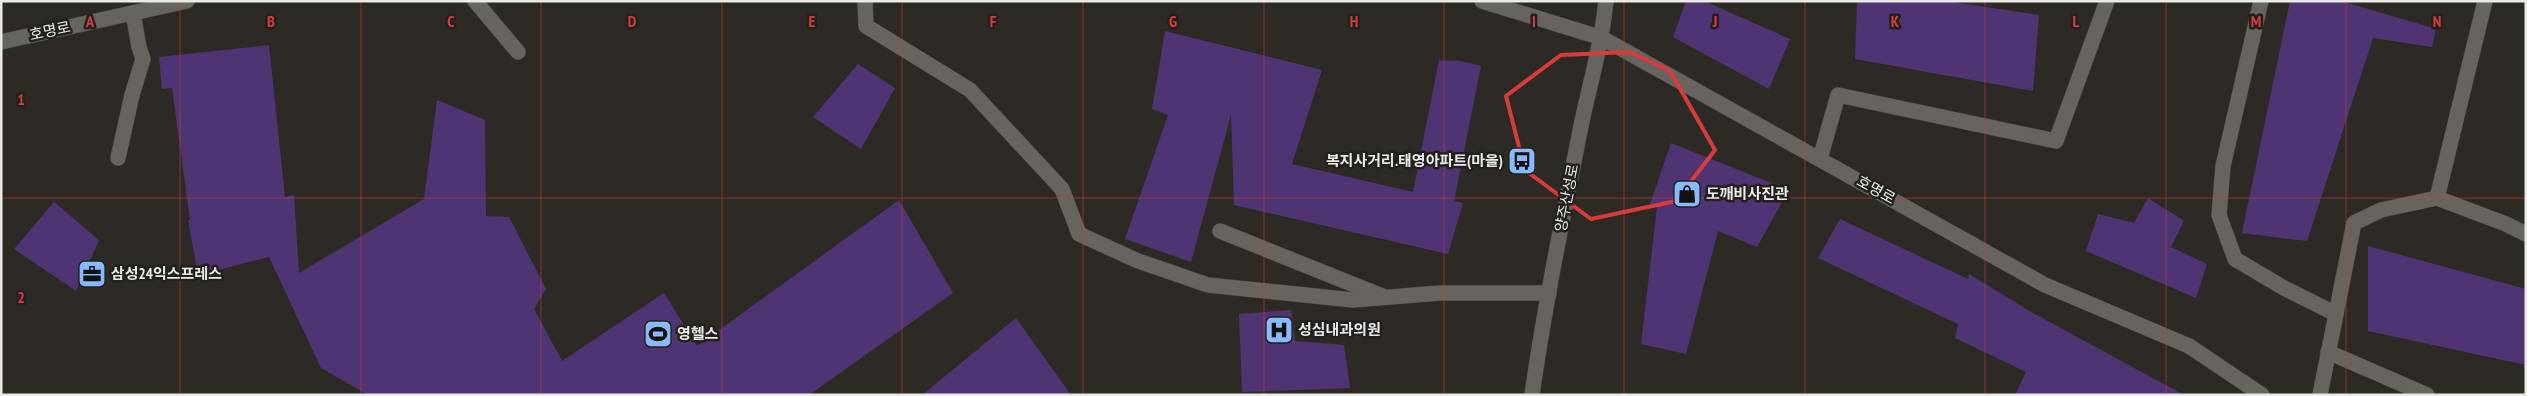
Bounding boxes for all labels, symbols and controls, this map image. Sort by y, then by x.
text: A [85,11,95,31]
text: B [267,11,275,31]
text: C [447,11,455,31]
text: D [628,11,637,31]
text: E [809,11,816,31]
text: F [990,11,997,31]
text: G [1169,11,1177,31]
text: H [1350,11,1358,31]
text: I [1532,11,1536,31]
text: J [1712,11,1717,31]
text: K [1891,11,1900,31]
text: L [2073,11,2080,31]
text: M [2251,11,2261,31]
text: N [2433,11,2441,31]
street label: 호명로 [28,17,72,44]
text: 1 [17,89,25,109]
bus stop icon: 복지사거리.태영아파트(마을) [1507,146,1537,176]
place label: 복지사거리.태영아파트(마을) [1326,151,1503,170]
street label: 양주산성로 [1551,162,1582,234]
street label: 호명로 [1854,171,1899,208]
shop icon: 도깨비사진관 [1672,179,1702,209]
place label: 도깨비사진관 [1706,184,1789,203]
office icon: 삼성24익스프레스 [77,259,107,289]
place label: 삼성24익스프레스 [111,264,222,283]
text: 2 [17,287,25,307]
hospital icon: 성심내과의원 [1264,315,1294,345]
sports icon: 영헬스 [643,319,673,349]
place label: 성심내과의원 [1298,320,1381,339]
place label: 영헬스 [677,324,719,343]

